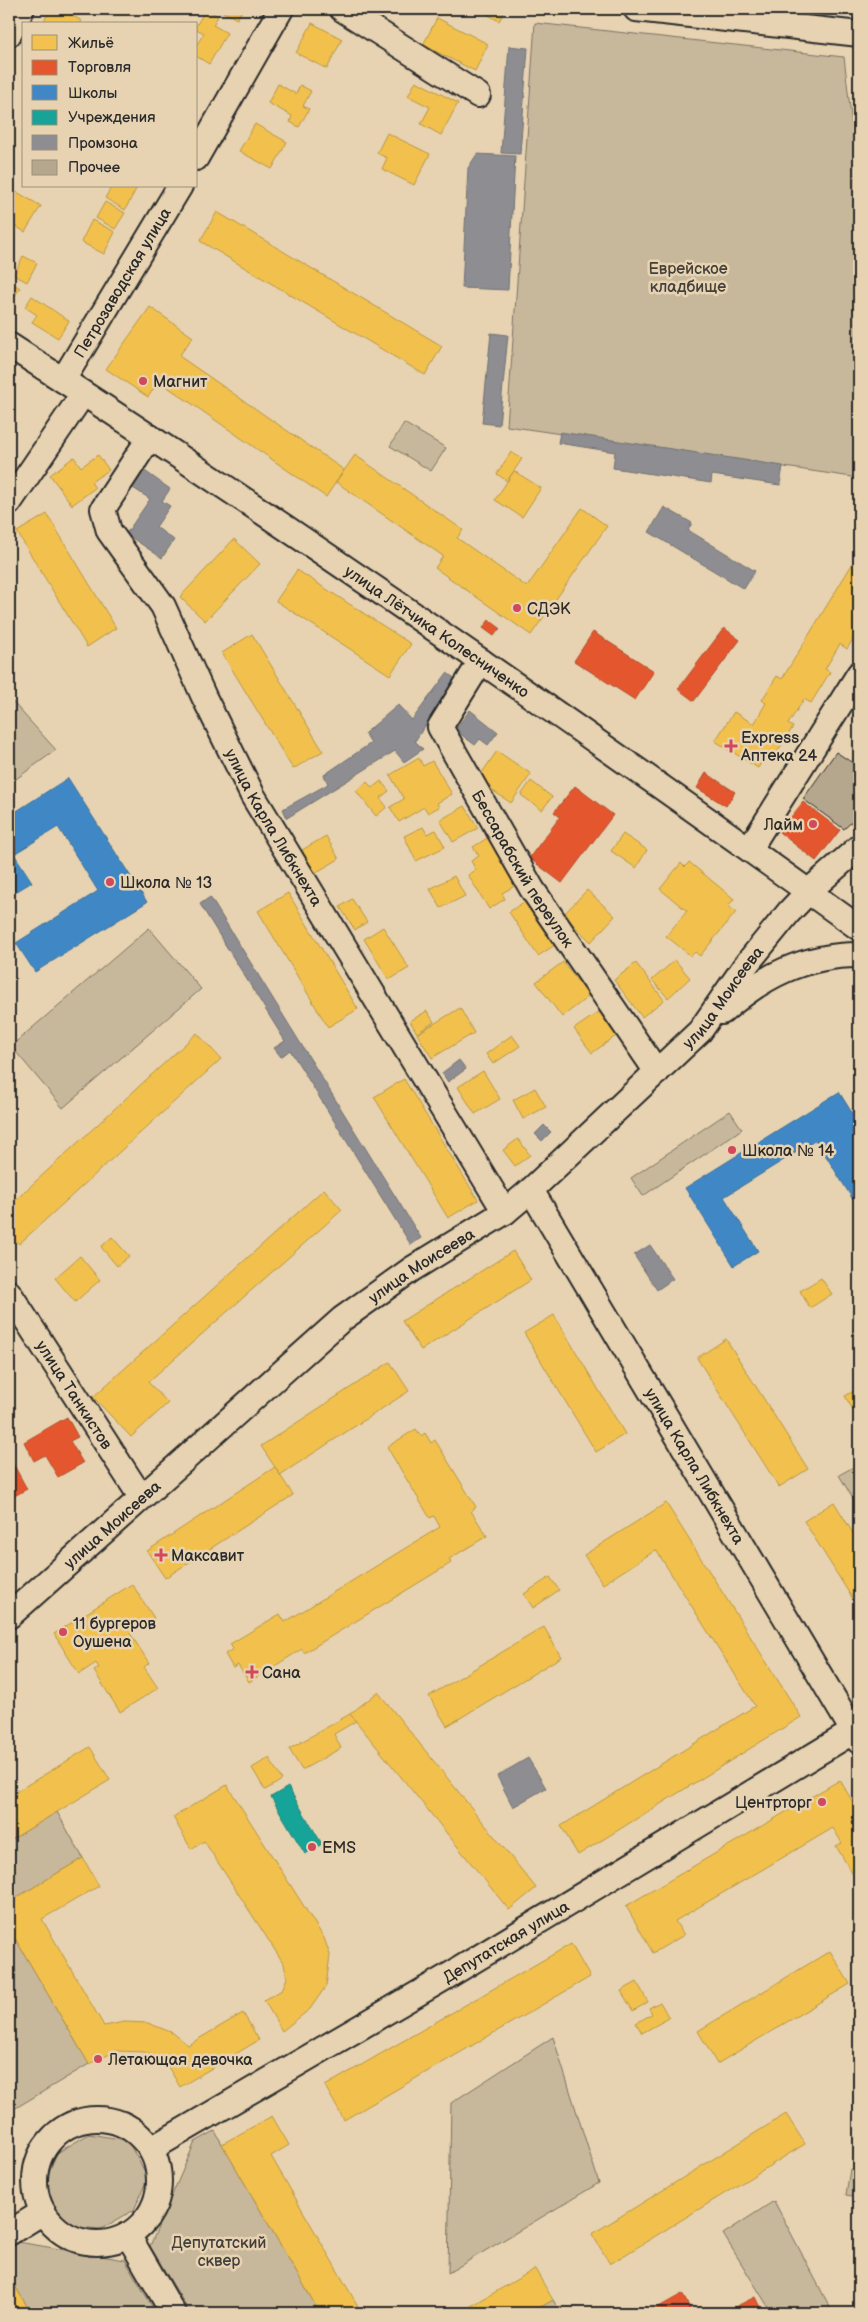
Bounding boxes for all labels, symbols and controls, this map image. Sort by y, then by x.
legend [22,22,198,188]
text: Жильё [68,34,114,53]
text: Торговля [68,58,131,77]
text: Школы [68,84,117,103]
text: Учреждения [68,108,155,127]
text: Промзона [68,134,138,153]
text: Прочее [68,158,120,177]
street label: Петрозаводская улица [71,204,176,362]
park label: Еврейское кладбище [648,260,728,297]
place label: Магнит [153,373,208,392]
marker: Магнит [137,375,149,387]
street label: улица Лётчика Колесниченко [340,562,532,702]
place label: СДЭК [527,600,571,619]
marker: СДЭК [511,602,523,614]
place label: Express Аптека 24 [740,729,818,766]
marker: Express Аптека 24 [725,740,737,752]
street label: улица Карла Либкнехта [220,746,326,911]
street label: Бессарабский переулок [467,787,577,952]
place label: Лайм [763,816,803,835]
marker: Лайм [807,818,819,830]
place label: Школа № 13 [120,874,212,893]
marker: Школа № 13 [104,876,116,888]
street label: улица Моисеева [679,943,768,1053]
place label: Школа № 14 [742,1142,834,1161]
marker: Школа № 14 [726,1144,738,1156]
street label: улица Моисеева [365,1225,479,1308]
street label: улица Танкистов [31,1337,116,1454]
street label: улица Карла Либкнехта [640,1385,748,1549]
street label: улица Моисеева [61,1477,166,1573]
place label: Максавит [171,1547,245,1566]
marker: Максавит [155,1549,167,1561]
place label: 11 бургеров Оушена [73,1615,156,1652]
marker: 11 бургеров Оушена [57,1626,69,1638]
place label: Сана [262,1664,301,1683]
marker: Сана [246,1666,258,1678]
place label: Центрторг [735,1794,812,1813]
marker: Центрторг [816,1796,828,1808]
place label: EMS [322,1839,356,1858]
marker: EMS [306,1841,318,1853]
street label: Депутатская улица [440,1897,573,1988]
place label: Летающая девочка [107,2051,253,2070]
marker: Летающая девочка [92,2053,104,2065]
park label: Депутатский сквер [171,2234,267,2271]

